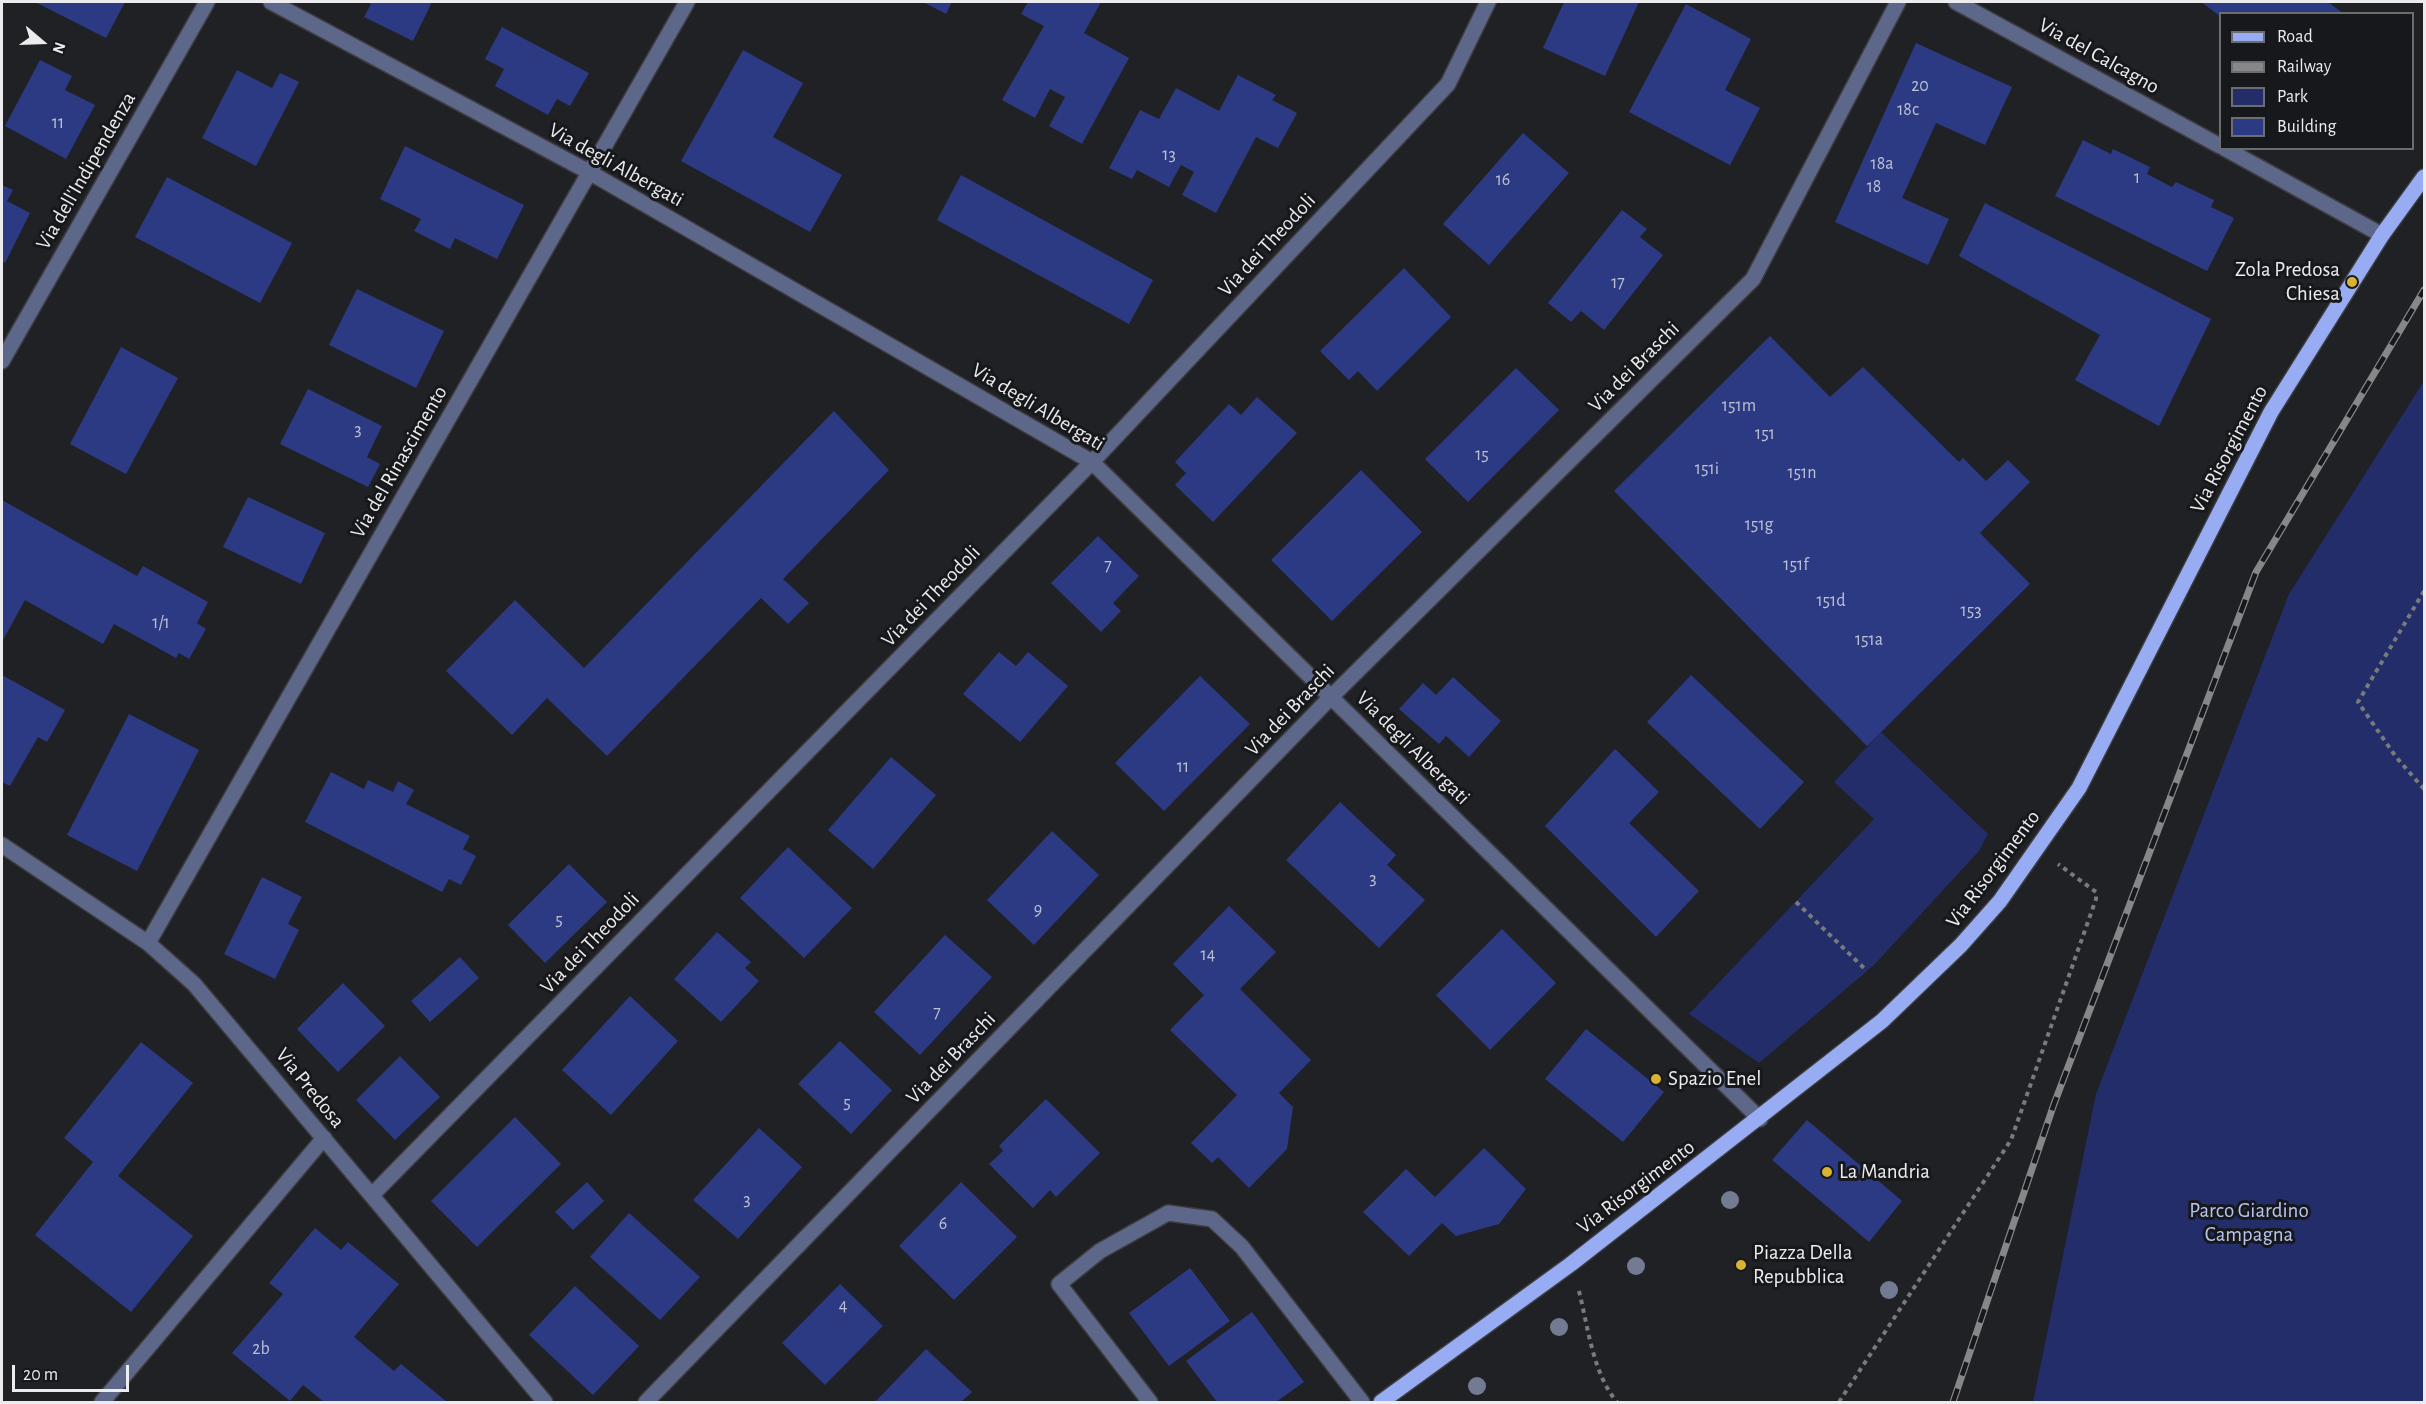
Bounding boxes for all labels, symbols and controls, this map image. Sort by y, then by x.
north arrow [12,12,72,72]
street label: Via del Calcagno [2034,12,2164,100]
legend [2219,12,2414,150]
text: Road [2277,28,2313,46]
text: N [50,40,68,56]
text: Railway [2277,58,2331,76]
house number: 20 [1911,75,1929,97]
street label: Via dell'Indipendenza [31,88,141,254]
text: Park [2277,88,2308,106]
house number: 18c [1897,99,1919,121]
house number: 11 [52,112,64,134]
street label: Via degli Albergati [544,118,688,212]
text: Building [2277,118,2336,136]
house number: 13 [1162,144,1176,166]
house number: 18a [1870,153,1894,175]
house number: 1 [2134,167,2140,189]
house number: 16 [1496,169,1510,191]
house number: 18 [1867,176,1881,198]
street label: Via dei Theodoli [1213,188,1321,302]
place label: Zola Predosa Chiesa [2235,257,2340,307]
house number: 17 [1611,272,1625,294]
marker: Zola Predosa Chiesa [2345,275,2359,289]
street label: Via dei Braschi [1583,316,1685,418]
street label: Via degli Albergati [967,357,1109,457]
street label: Via del Rinascimento [345,381,453,543]
street label: Via Risorgimento [2185,381,2273,517]
house number: 151m [1722,395,1756,417]
house number: 3 [354,419,362,441]
house number: 151 [1755,423,1775,445]
house number: 15 [1475,444,1489,466]
house number: 151i [1695,458,1719,480]
house number: 151n [1787,462,1817,484]
house number: 151g [1745,514,1773,536]
street label: Via dei Theodoli [876,540,986,652]
house number: 151f [1783,554,1809,576]
house number: 7 [1104,555,1112,577]
house number: 151d [1816,590,1846,612]
house number: 153 [1960,600,1982,622]
house number: 1/1 [152,612,170,634]
house number: 151a [1855,629,1883,651]
street label: Via dei Braschi [1240,659,1340,761]
street label: Via degli Albergati [1351,686,1475,810]
house number: 11 [1177,756,1189,778]
street label: Via Risorgimento [1941,805,2045,933]
house number: 3 [1369,868,1377,890]
street label: Via dei Theodoli [535,887,645,999]
house number: 9 [1034,899,1042,921]
house number: 5 [555,909,563,931]
house number: 14 [1201,944,1215,966]
house number: 7 [933,1002,941,1024]
street label: Via dei Braschi [901,1007,1001,1109]
street label: Via Predosa [270,1043,350,1133]
place label: Spazio Enel [1668,1066,1761,1092]
marker: Spazio Enel [1649,1072,1663,1086]
house number: 5 [843,1092,851,1114]
street label: Via Risorgimento [1572,1135,1700,1239]
place label: La Mandria [1839,1159,1930,1185]
marker: La Mandria [1820,1165,1834,1179]
house number: 3 [743,1189,751,1211]
park label: Parco Giardino Campagna [2189,1198,2309,1248]
house number: 6 [939,1213,947,1235]
place label: Piazza Della Repubblica [1753,1240,1852,1290]
marker: Piazza Della Repubblica [1734,1258,1748,1272]
house number: 4 [839,1295,847,1317]
house number: 2b [252,1338,270,1360]
scale bar [15,1353,132,1391]
text: 20 m [23,1366,58,1384]

